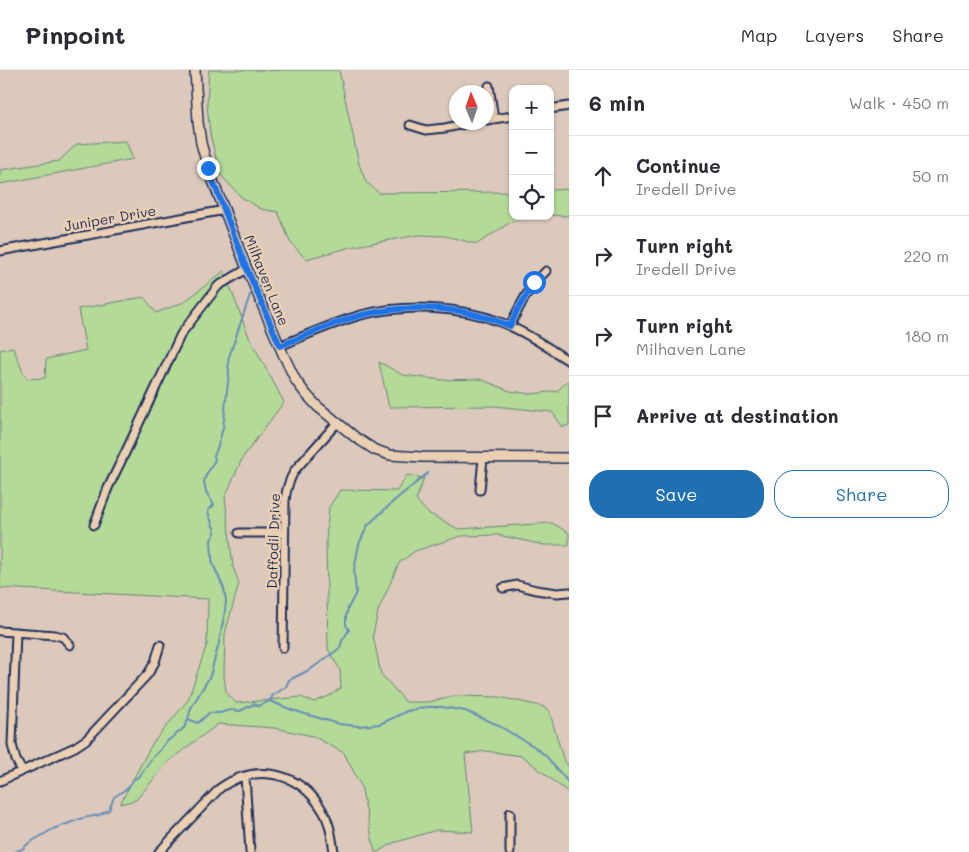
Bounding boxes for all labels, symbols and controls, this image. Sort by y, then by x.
text: Pinpoint [25,19,126,50]
text: Map [741,23,777,47]
text: Layers [805,23,864,47]
text: Share [892,23,944,47]
north arrow [449,85,494,130]
map controls [509,85,554,220]
button: + [509,85,554,130]
text: 6 min [589,89,645,116]
text: Walk · 450 m [849,92,949,113]
button: − [509,130,554,175]
text: Continue [636,153,721,178]
route end [197,157,220,180]
icon: ahead [589,162,617,190]
text: 50 m [912,165,949,186]
button: locate [509,175,554,220]
text: Iredell Drive [636,178,736,199]
street label: Juniper Drive [62,201,158,235]
street label: Milhaven Lane [240,232,294,328]
text: Turn right [636,233,733,258]
icon: right [589,242,617,270]
text: 220 m [903,245,949,266]
text: Iredell Drive [636,258,736,279]
route start [523,271,546,294]
text: Turn right [636,313,733,338]
icon: right [589,322,617,350]
text: 180 m [904,325,949,346]
text: Milhaven Lane [636,338,746,359]
icon: arrive [589,402,617,430]
text: Arrive at destination [636,403,839,428]
button: Save [589,470,764,518]
button: Share [774,470,949,518]
street label: Daffodil Drive [262,493,284,589]

